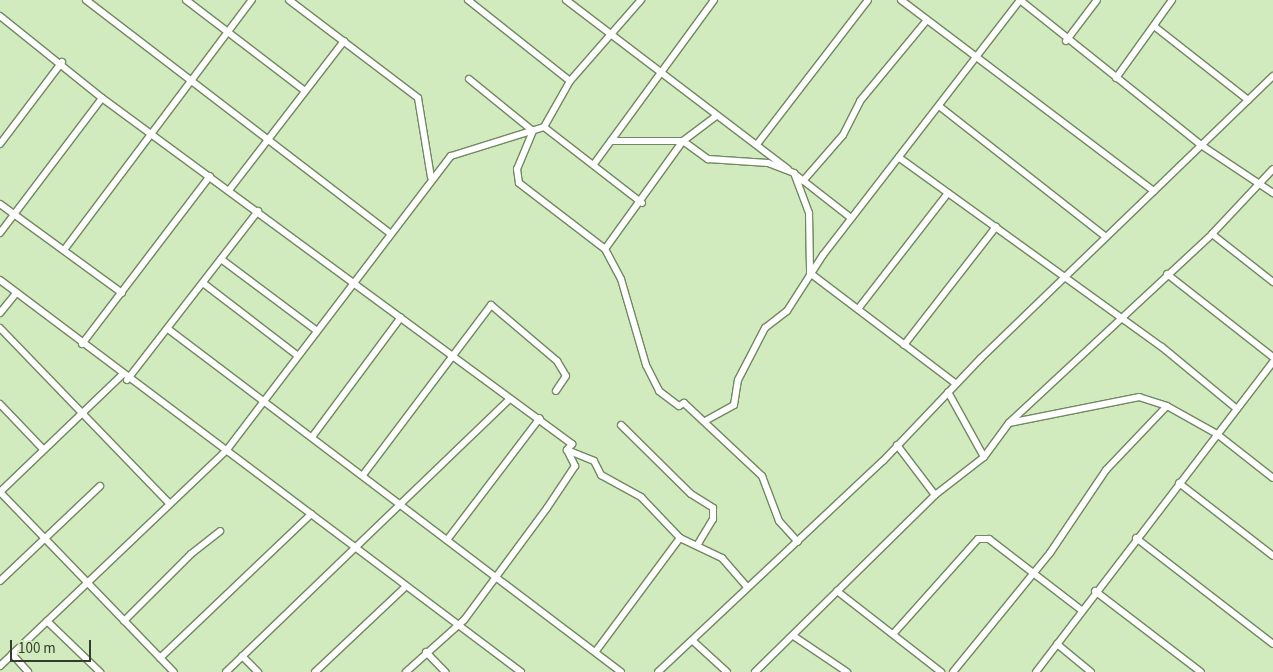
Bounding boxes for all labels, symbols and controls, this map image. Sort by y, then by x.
scale bar [12,630,94,662]
text: 100 m [18,638,56,659]

